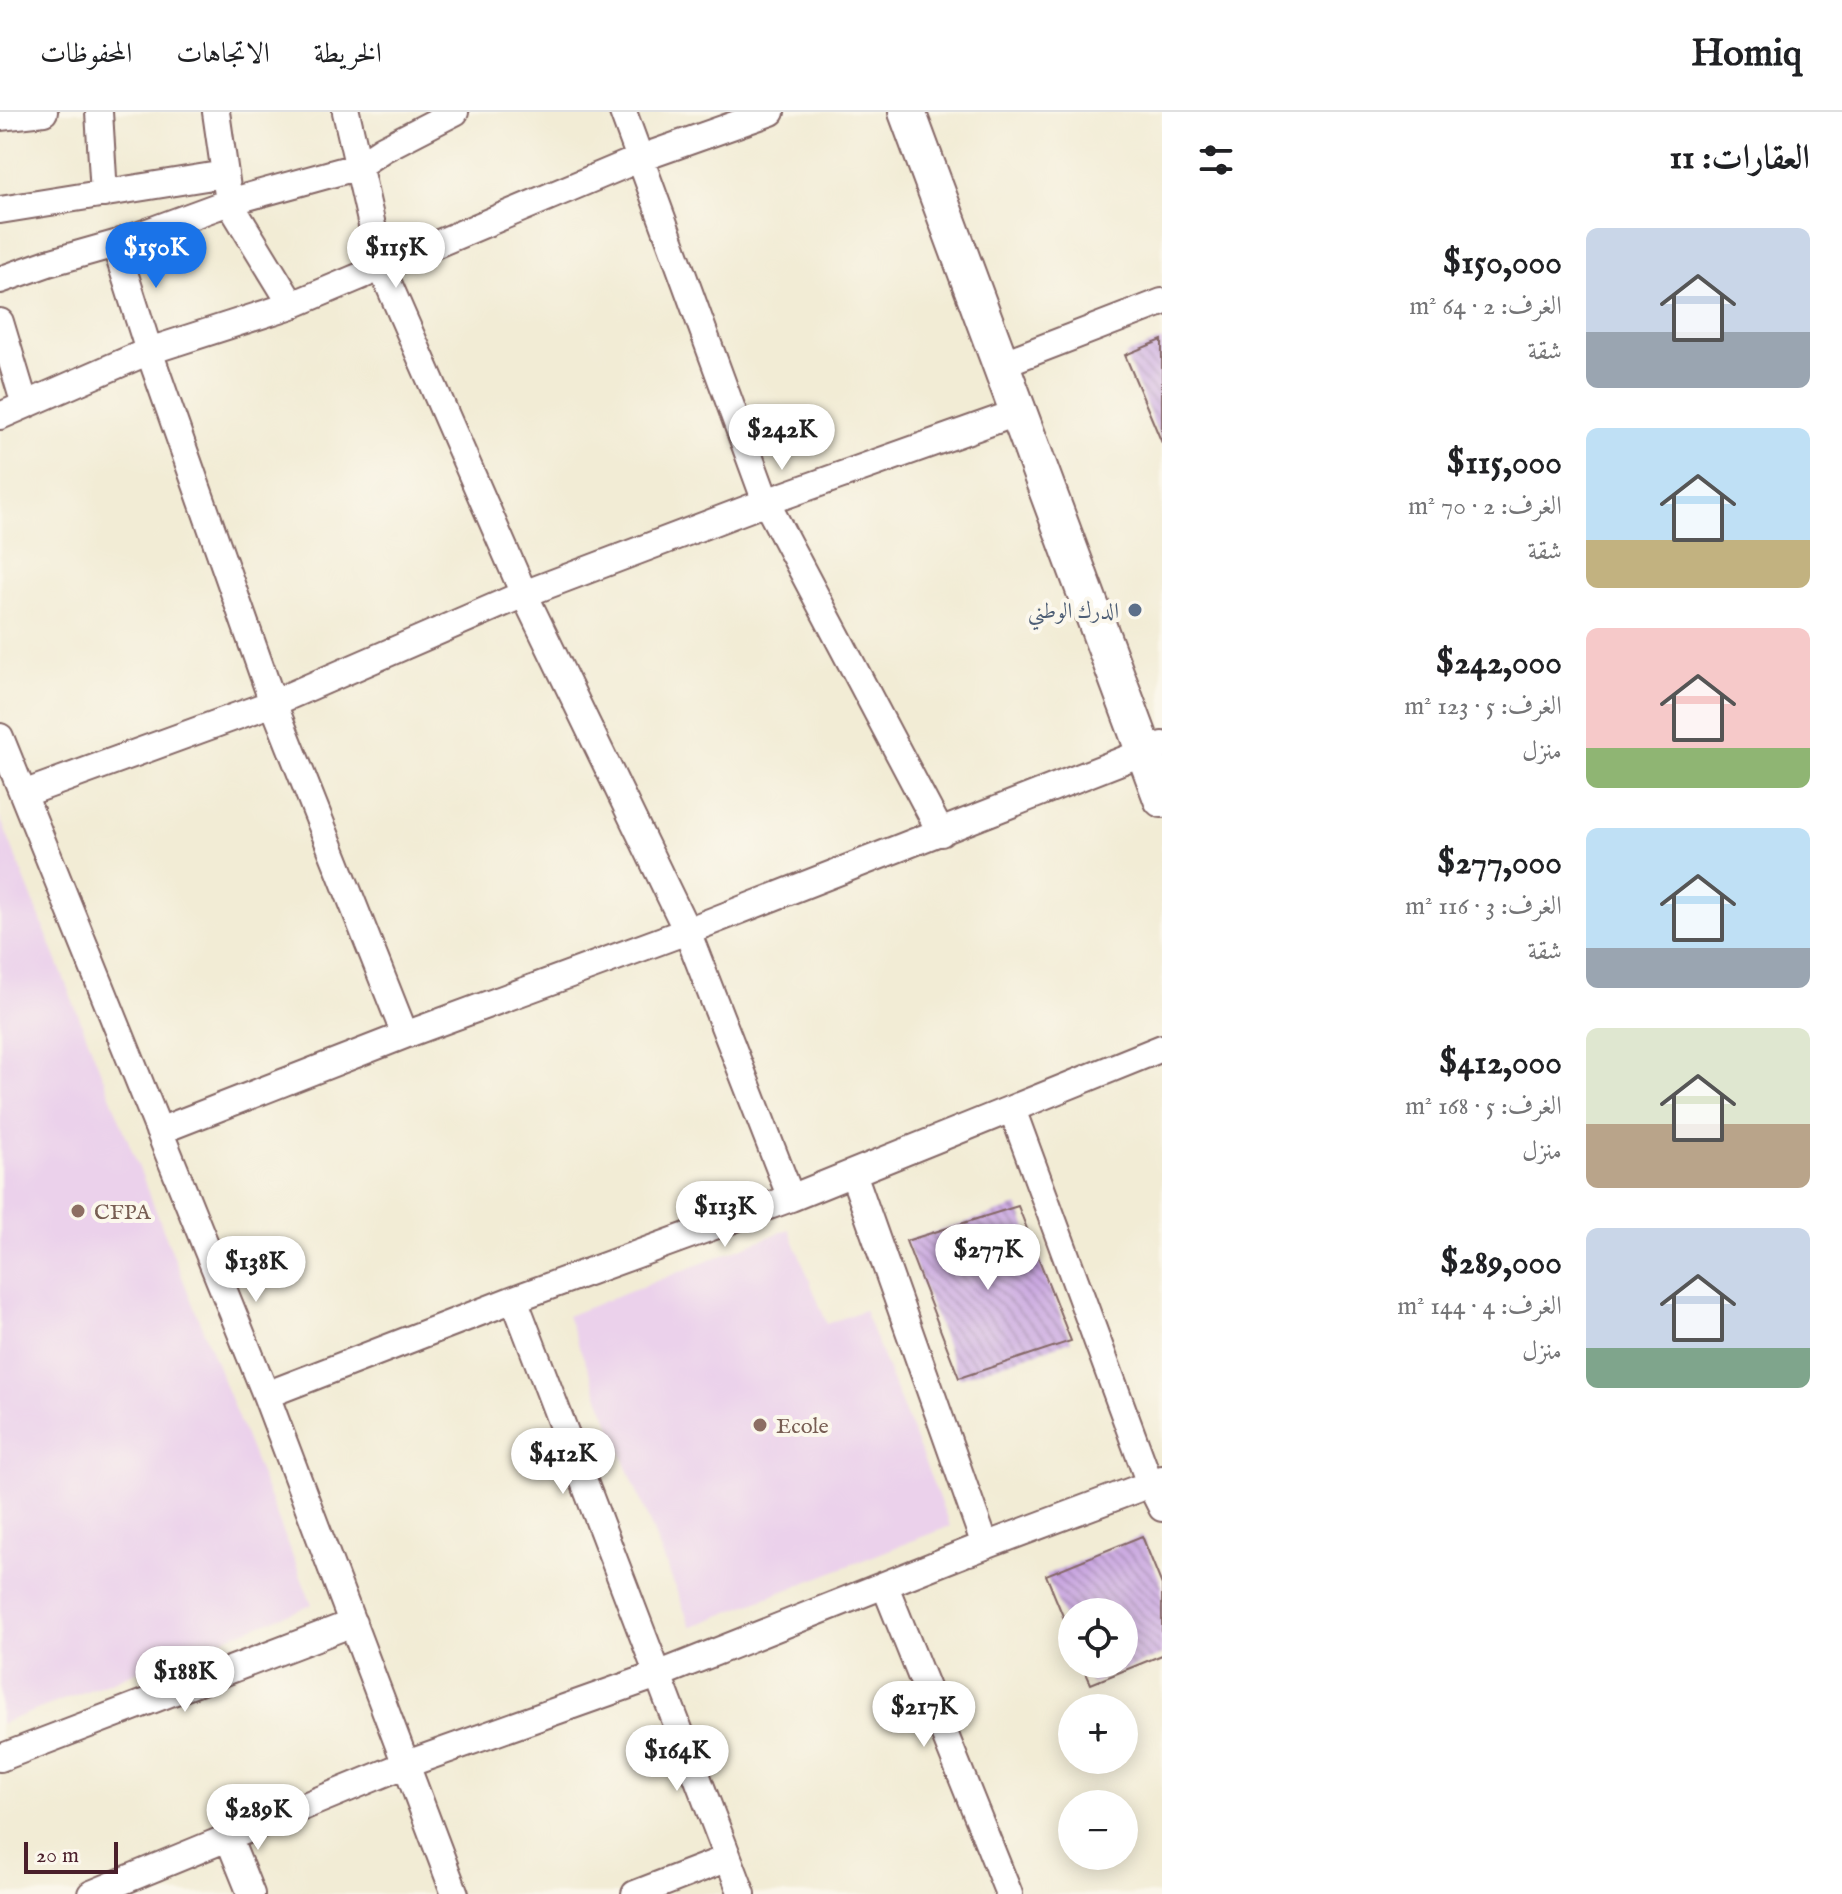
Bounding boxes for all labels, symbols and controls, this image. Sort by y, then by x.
text: Homiq [1691,31,1802,79]
text: المحفوظات [40,37,132,72]
text: الاتجاهات [176,37,270,72]
text: الخريطة [314,37,382,72]
text: العقارات: 11 [1669,137,1810,180]
icon: filters [1194,138,1238,182]
pin: $150K [100,222,212,290]
pin: $115K [340,222,452,290]
text: $150K [124,231,188,264]
text: $115K [365,231,427,264]
text: $150,000 [1442,242,1562,285]
icon: home [1650,260,1746,356]
text: الغرف: 2 · 64 m² [1409,290,1562,323]
text: شقة [1528,335,1562,368]
pin: $242K [726,404,838,472]
text: $242K [747,413,817,446]
text: $115,000 [1446,442,1562,485]
icon: home [1650,460,1746,556]
text: الغرف: 2 · 70 m² [1408,490,1562,523]
text: شقة [1528,535,1562,568]
place label: الدرك الوطني [1028,598,1119,631]
marker: الدرك الوطني [1126,601,1144,619]
text: $242,000 [1435,642,1562,685]
icon: home [1650,660,1746,756]
text: الغرف: 5 · 123 m² [1404,690,1562,723]
text: منزل [1522,735,1562,768]
text: $277,000 [1437,842,1562,885]
icon: home [1650,860,1746,956]
text: الغرف: 3 · 116 m² [1405,890,1562,923]
text: شقة [1528,935,1562,968]
text: $412,000 [1439,1042,1562,1085]
icon: home [1650,1060,1746,1156]
text: الغرف: 5 · 168 m² [1405,1090,1562,1123]
text: منزل [1522,1135,1562,1168]
pin: $113K [669,1181,781,1249]
text: $113K [694,1190,756,1223]
place label: CFPA [94,1199,152,1227]
marker: CFPA [69,1202,87,1220]
pin: $277K [932,1224,1044,1292]
text: $277K [953,1233,1023,1266]
pin: $138K [200,1236,312,1304]
text: $289,000 [1440,1242,1562,1285]
text: $138K [225,1245,287,1278]
icon: home [1650,1260,1746,1356]
text: الغرف: 4 · 144 m² [1397,1290,1562,1323]
text: منزل [1522,1335,1562,1368]
place label: Ecole [776,1413,828,1441]
marker: Ecole [751,1416,769,1434]
pin: $412K [507,1428,619,1496]
text: $412K [529,1437,597,1470]
map controls [1058,1598,1138,1870]
button: locate [1058,1598,1138,1678]
pin: $188K [129,1646,241,1714]
text: $188K [153,1655,217,1688]
pin: $217K [868,1681,980,1749]
text: $217K [890,1690,958,1723]
button: + [1058,1694,1138,1774]
pin: $164K [621,1725,733,1793]
text: $164K [644,1734,710,1767]
pin: $289K [202,1784,314,1852]
button: − [1058,1790,1138,1870]
text: $289K [225,1793,291,1826]
scale bar [24,1838,118,1874]
text: 20 m [36,1842,79,1870]

